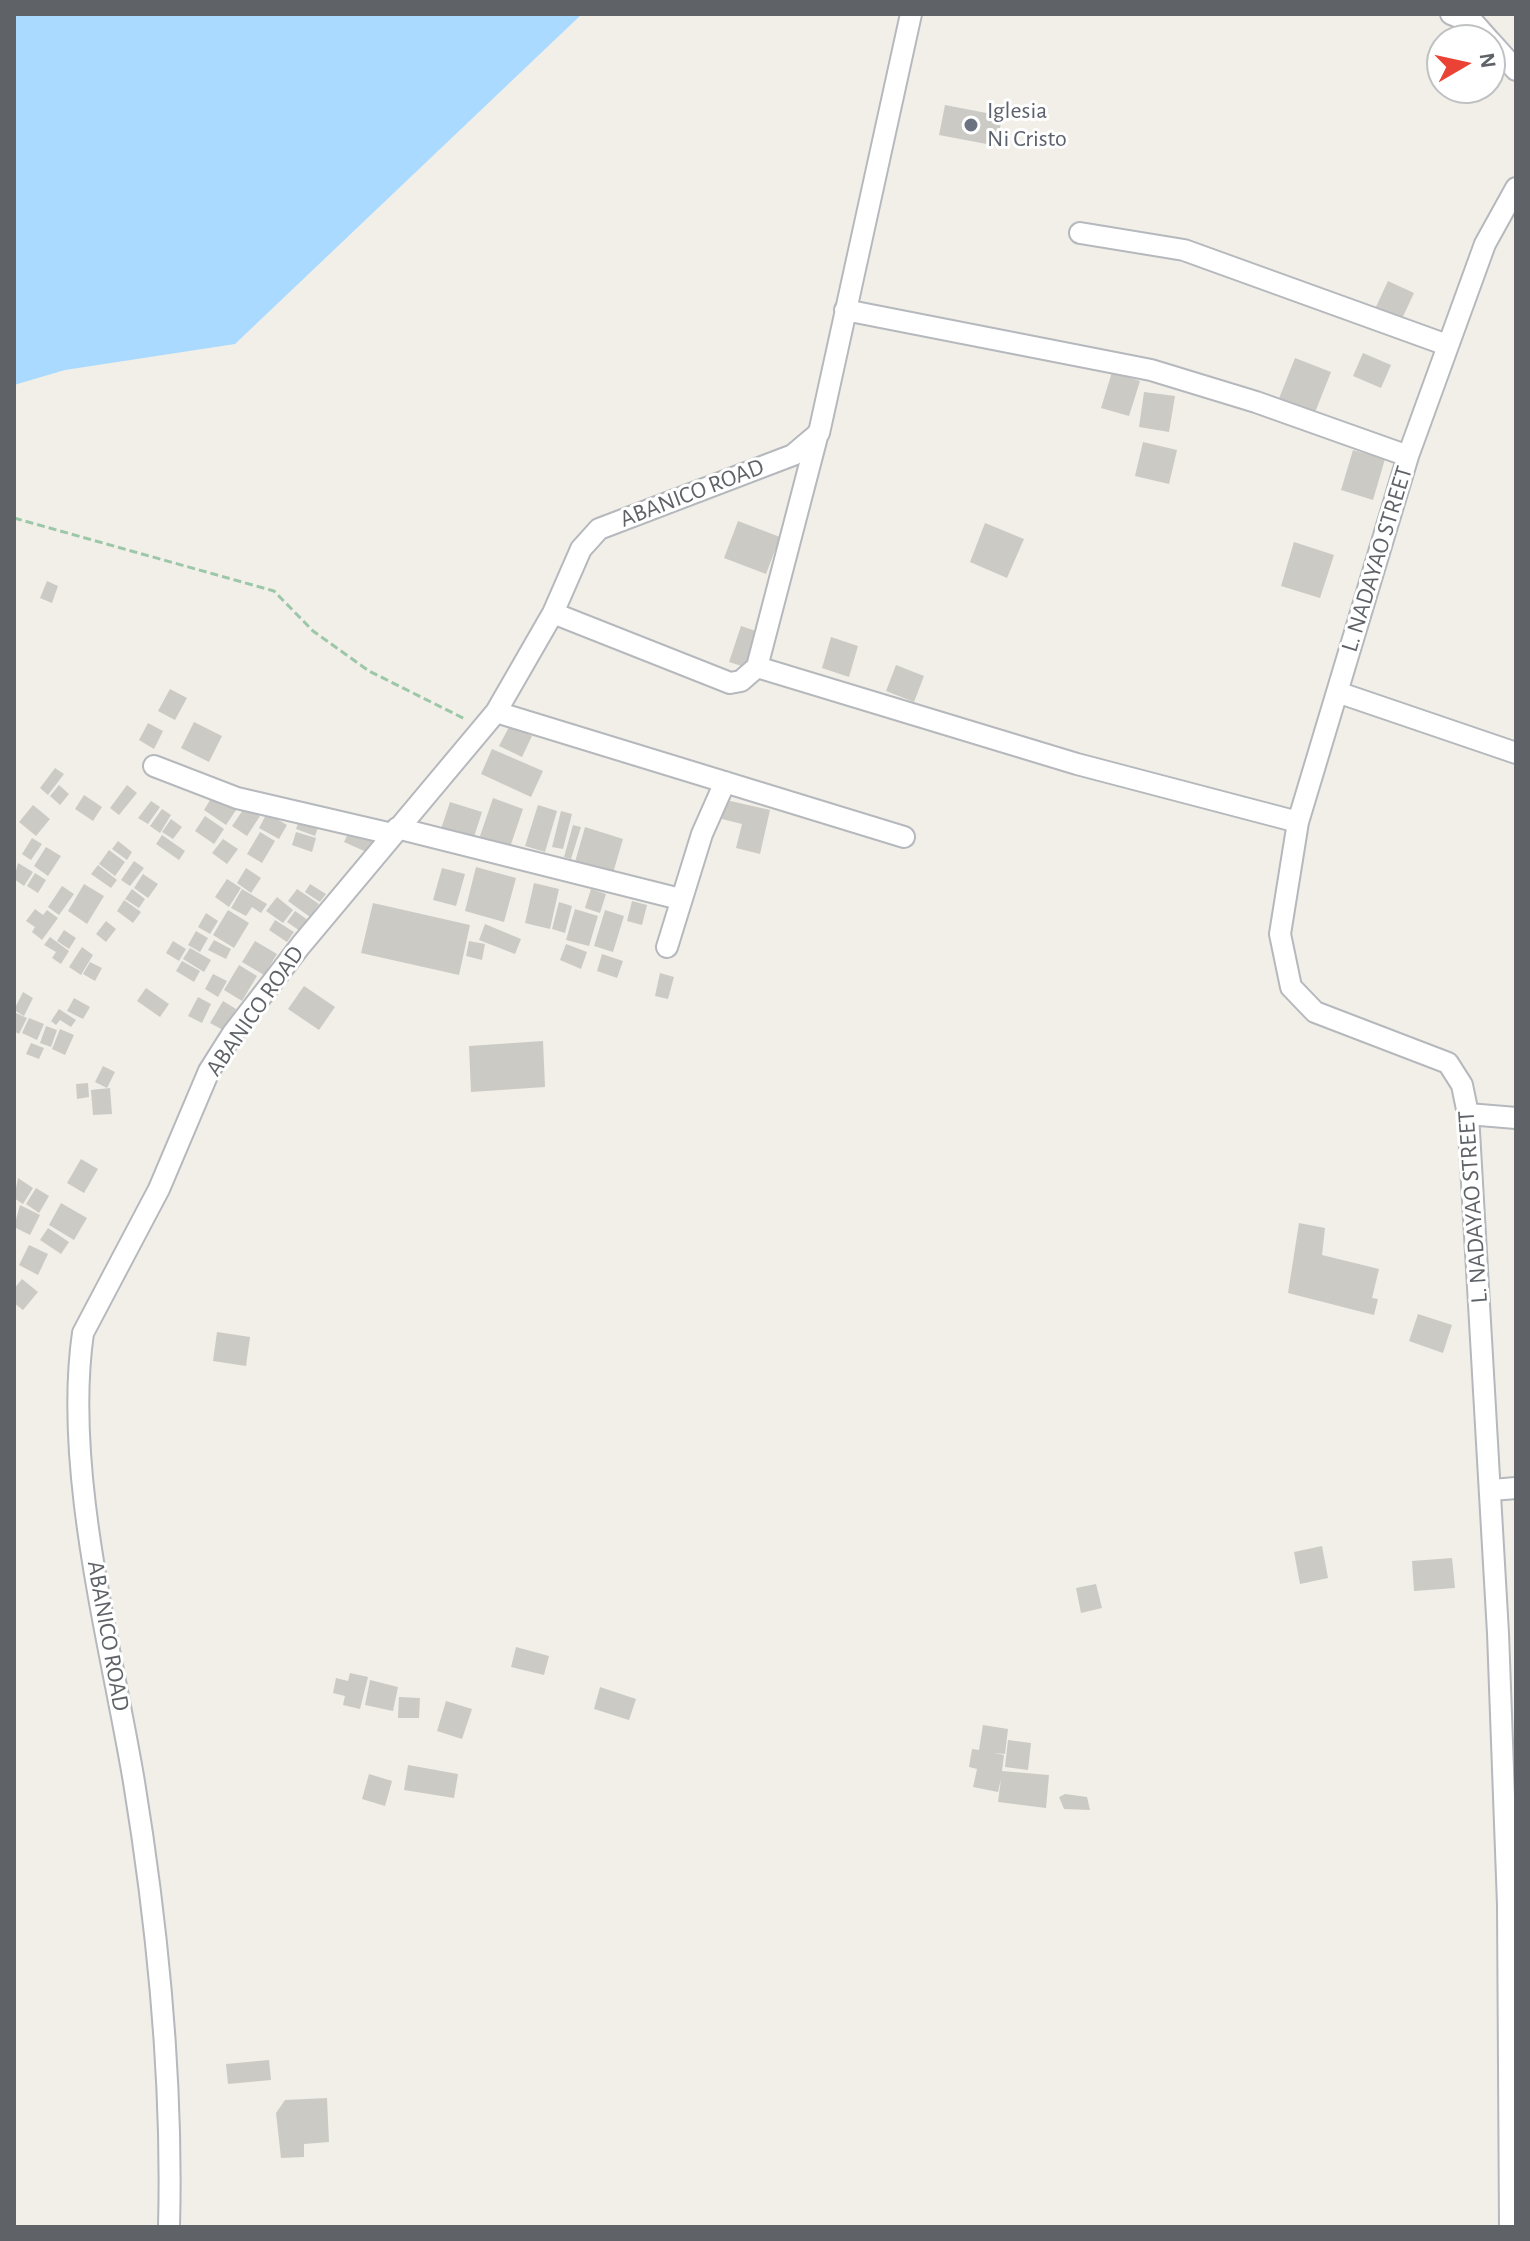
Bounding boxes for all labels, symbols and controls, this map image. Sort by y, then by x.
north arrow [1426,24,1506,104]
text: N [1476,51,1500,70]
place label: Iglesia Ni Cristo [987,97,1067,153]
marker: Iglesia Ni Cristo [962,116,980,134]
street label: ABANICO ROAD [616,452,768,534]
street label: L. NADAYAO STREET [1335,463,1419,655]
street label: ABANICO ROAD [200,940,310,1082]
street label: L. NADAYAO STREET [1452,1110,1494,1304]
street label: ABANICO ROAD [81,1559,135,1713]

